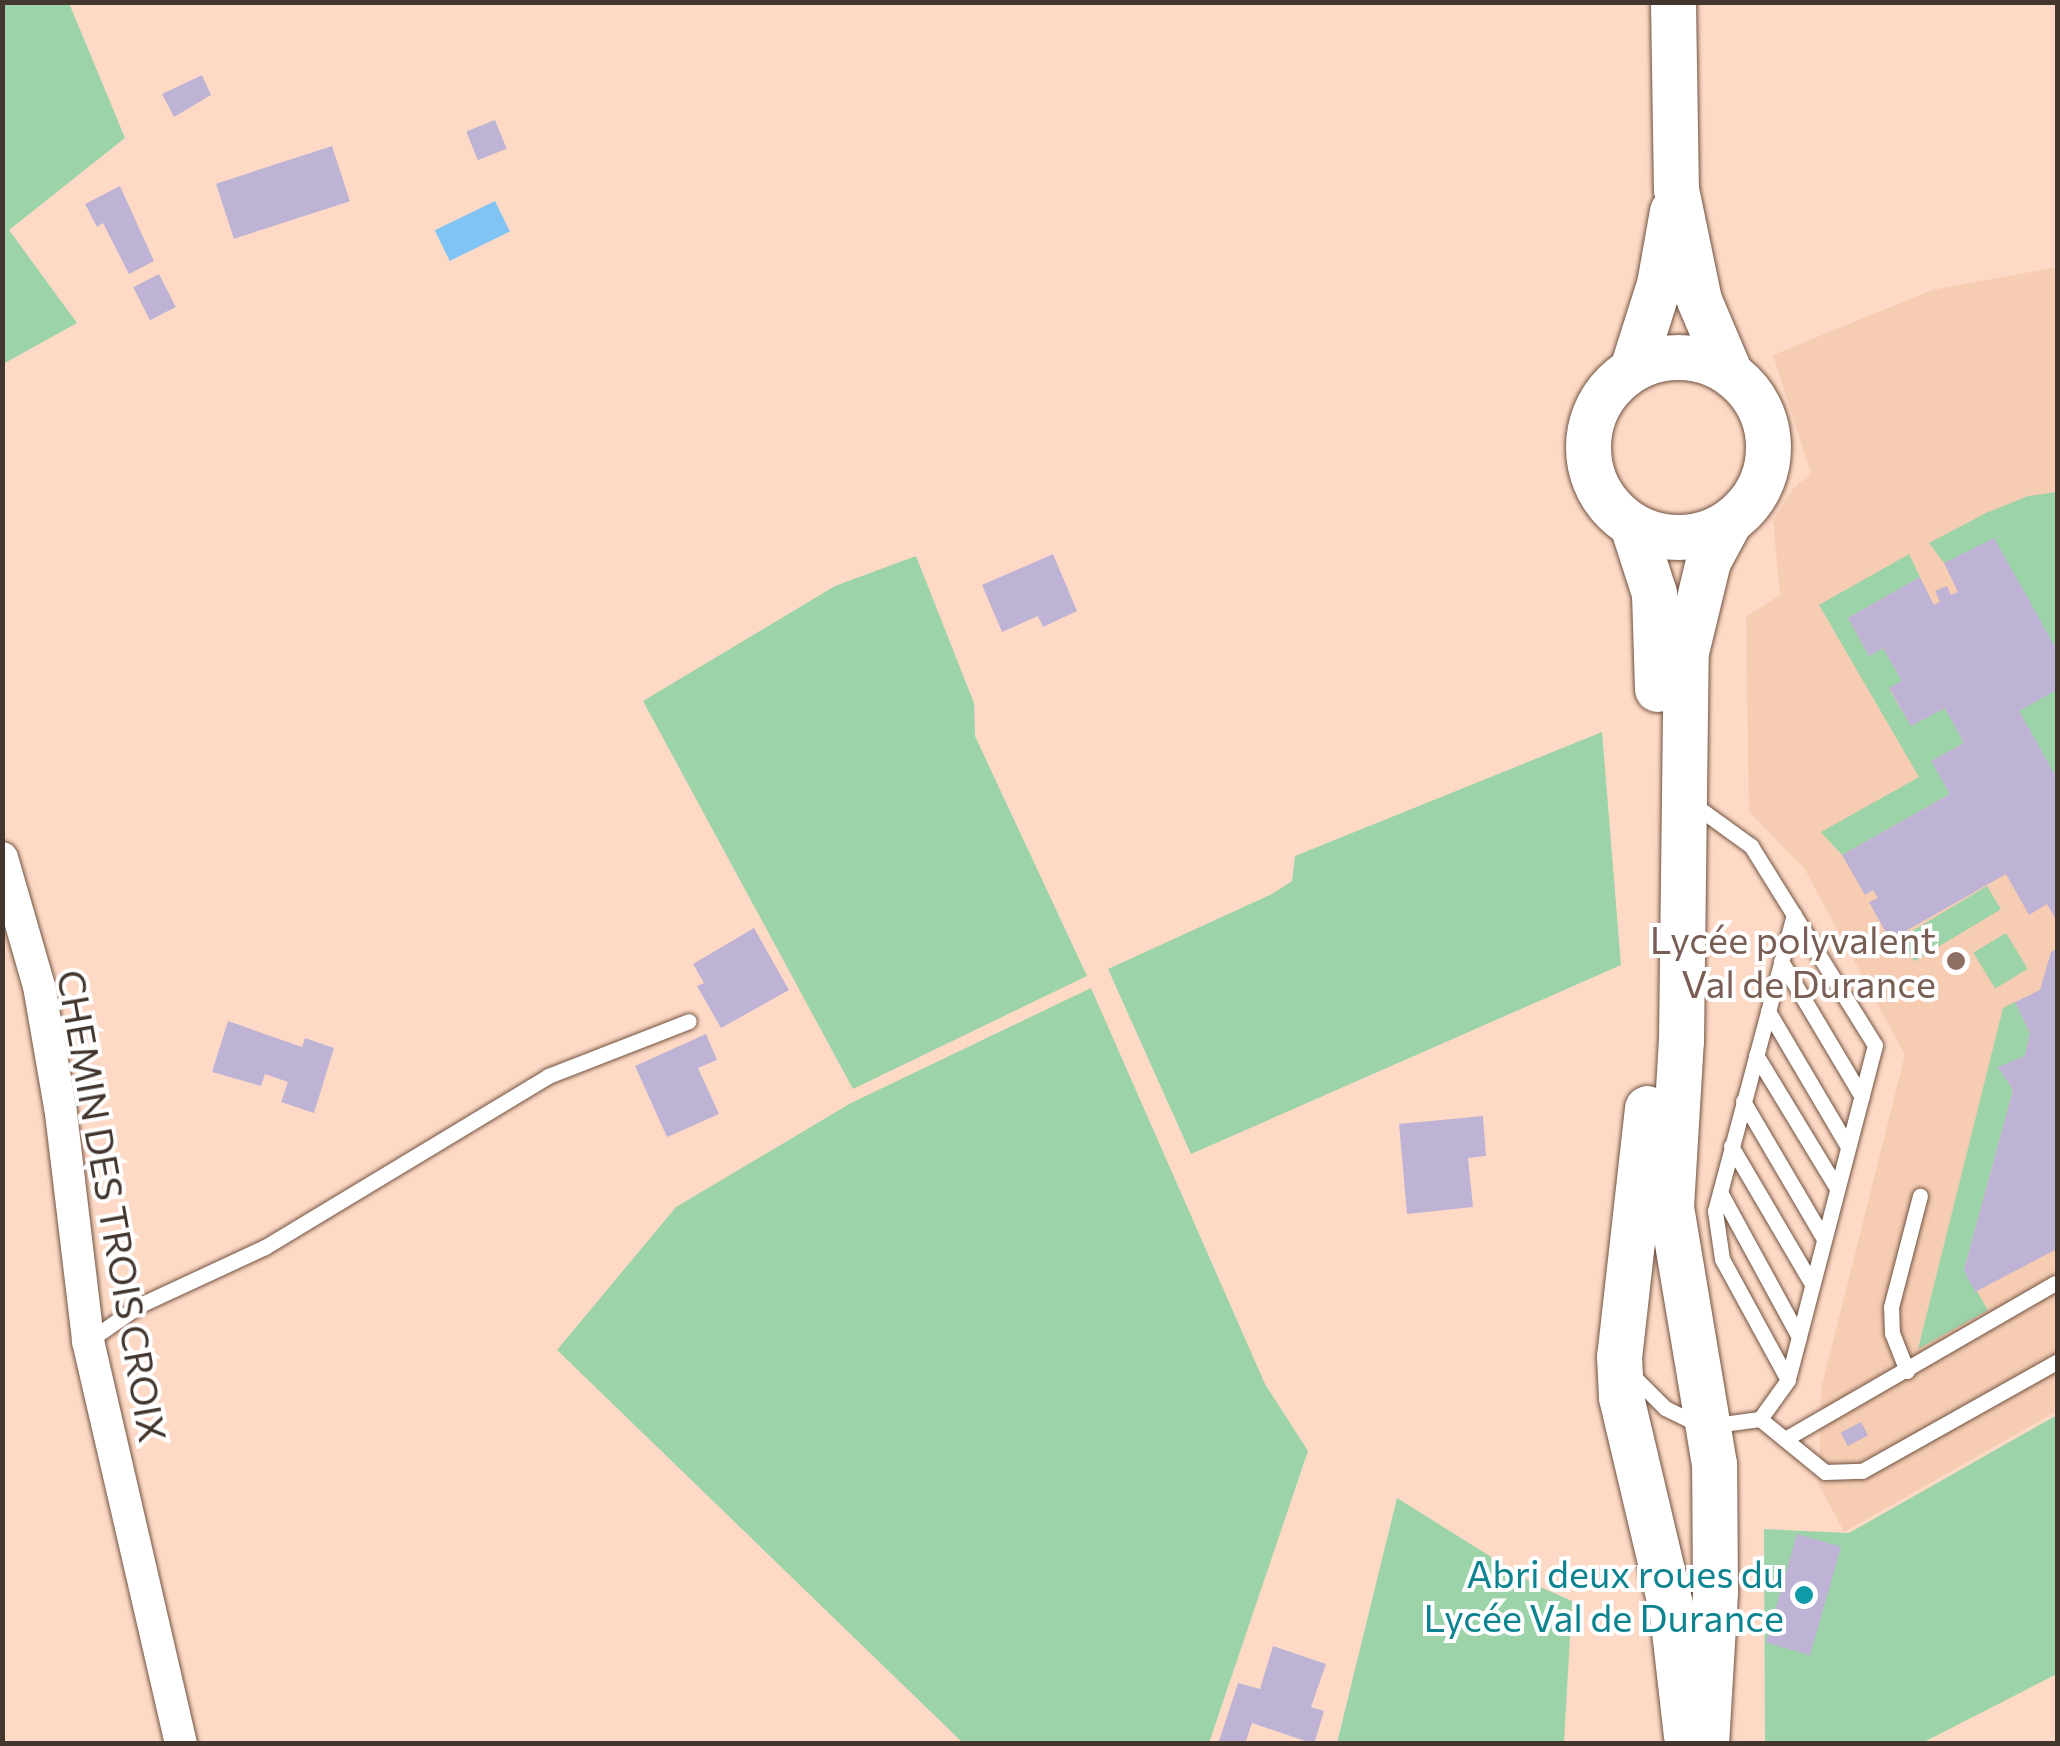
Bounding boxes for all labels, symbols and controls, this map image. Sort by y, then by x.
place label: Lycée polyvalent Val de Durance [1650,916,1936,1006]
marker: Lycée polyvalent Val de Durance [1945,950,1967,972]
street label: CHEMIN DES TROIS CROIX [49,966,177,1446]
place label: Abri deux roues du Lycée Val de Durance [1424,1550,1784,1640]
marker: Abri deux roues du Lycée Val de Durance [1793,1584,1815,1606]

